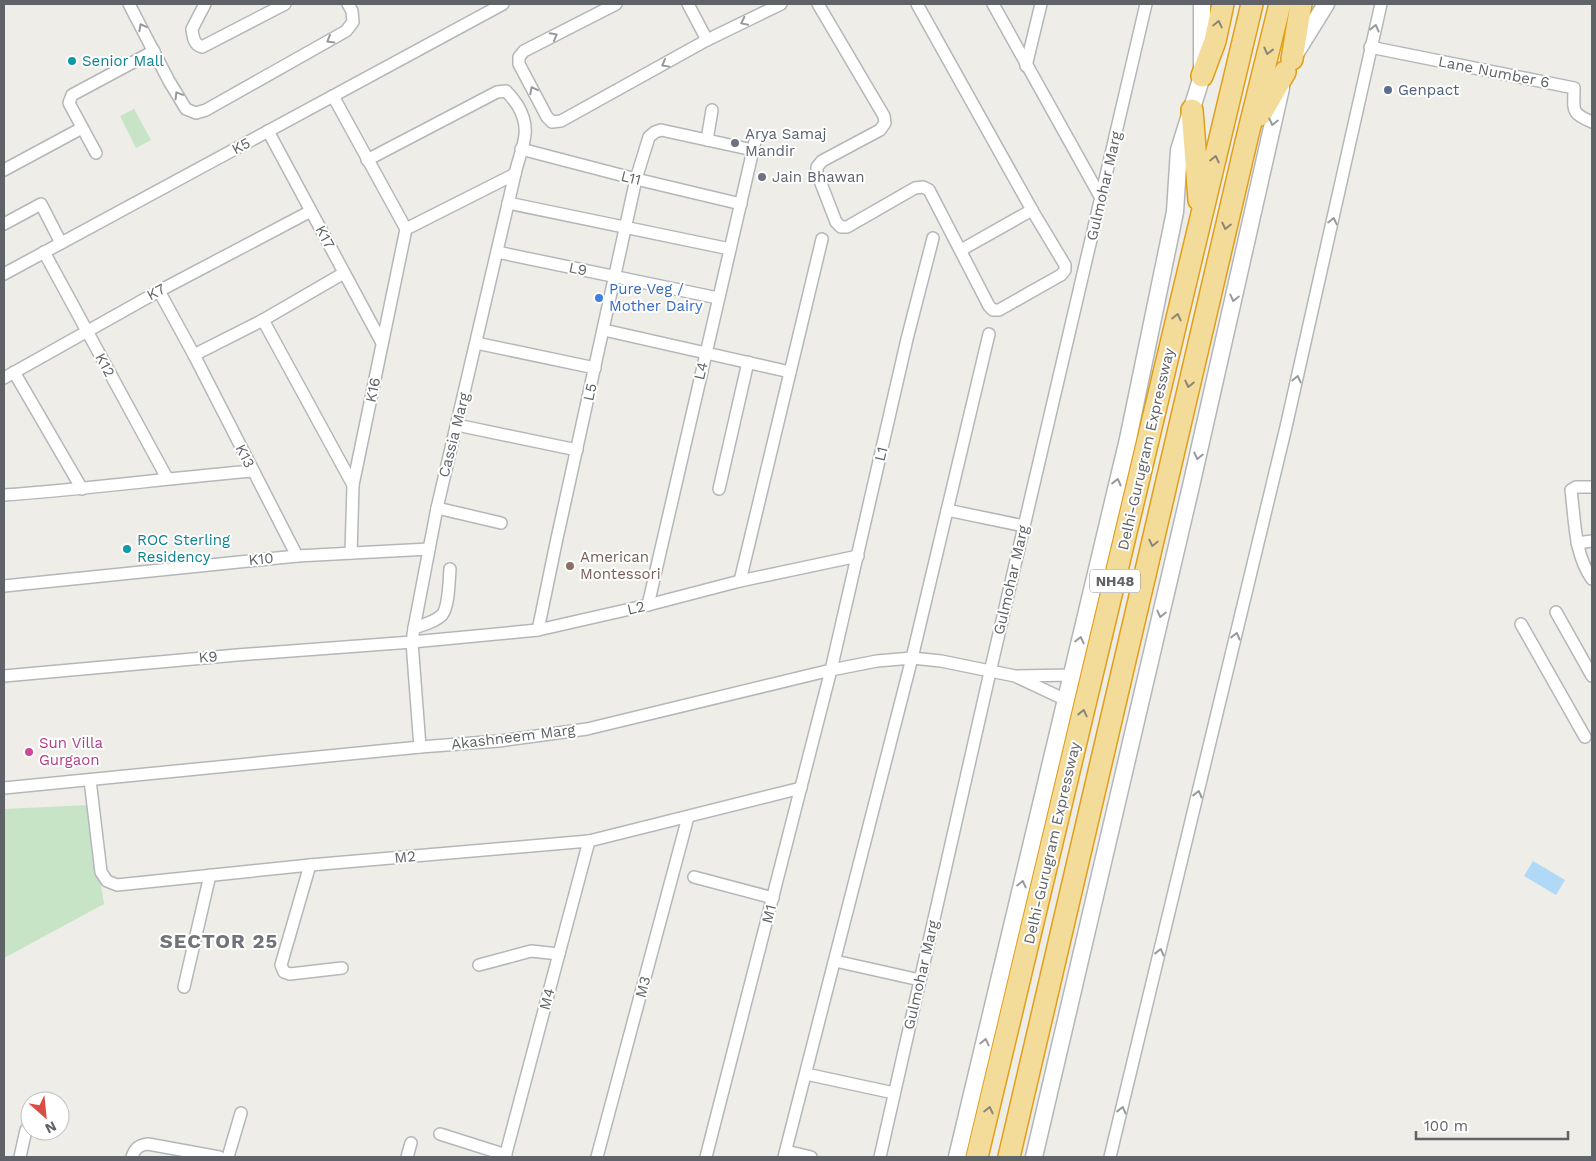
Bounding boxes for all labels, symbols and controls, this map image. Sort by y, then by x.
one-way arrow [740,16,749,26]
one-way arrow [1213,19,1223,28]
one-way arrow [138,24,148,33]
one-way arrow [1369,24,1380,33]
one-way arrow [549,32,558,42]
one-way arrow [326,33,335,43]
one-way arrow [1263,47,1274,56]
place label: Senior Mall [82,52,164,70]
street label: Lane Number 6 [1437,52,1551,92]
marker: Senior Mall [66,55,78,67]
one-way arrow [661,58,670,68]
place label: Genpact [1398,81,1460,99]
marker: Genpact [1382,84,1394,96]
one-way arrow [529,87,539,96]
one-way arrow [174,91,184,100]
one-way arrow [1268,117,1279,126]
place label: Arya Samaj Mandir [745,125,827,160]
street label: Gulmohar Marg [1083,130,1125,242]
street label: K5 [229,134,253,158]
marker: Arya Samaj Mandir [729,137,741,149]
one-way arrow [1209,154,1220,163]
street label: L11 [619,167,643,189]
place label: Jain Bhawan [772,168,865,186]
marker: Jain Bhawan [756,171,768,183]
one-way arrow [1327,217,1338,225]
street label: K17 [311,222,339,252]
one-way arrow [1221,222,1232,231]
street label: L9 [567,258,589,280]
street label: K7 [144,280,168,304]
place label: Pure Veg / Mother Dairy [609,280,703,315]
marker: Pure Veg / Mother Dairy [593,292,605,304]
one-way arrow [1229,293,1240,302]
one-way arrow [1171,312,1182,321]
street label: Delhi-Gurugram Expressway [1114,346,1178,552]
street label: K12 [91,350,119,380]
street label: L4 [690,360,712,382]
one-way arrow [1291,375,1302,384]
street label: K16 [362,376,384,404]
one-way arrow [1184,380,1195,389]
street label: L5 [579,381,601,403]
street label: Cassia Marg [435,391,473,479]
street label: K13 [231,441,259,471]
street label: L1 [871,445,891,463]
one-way arrow [1193,452,1204,461]
one-way arrow [1112,479,1122,487]
street label: Gulmohar Marg [990,524,1032,636]
place label: ROC Sterling Residency [137,531,230,566]
one-way arrow [1148,538,1159,547]
marker: ROC Sterling Residency [121,543,133,555]
place label: American Montessori [580,548,661,583]
street label: K10 [248,549,274,569]
marker: American Montessori [564,560,576,572]
road number: NH48 [1090,570,1140,592]
street label: L2 [625,597,647,619]
one-way arrow [1156,610,1167,619]
one-way arrow [1230,631,1241,640]
one-way arrow [1074,636,1085,645]
street label: K9 [198,647,218,667]
one-way arrow [1077,709,1088,718]
street label: Akashneem Marg [450,720,576,754]
place label: Sun Villa Gurgaon [39,734,104,769]
street label: Delhi-Gurugram Expressway [1020,740,1084,946]
marker: Sun Villa Gurgaon [23,746,35,758]
one-way arrow [1192,789,1203,798]
street label: M2 [393,847,417,867]
one-way arrow [1016,879,1027,888]
street label: M1 [758,903,780,925]
street label: Gulmohar Marg [900,919,942,1031]
district label: SECTOR 25 [160,929,278,953]
one-way arrow [1154,947,1165,956]
street label: M3 [632,974,654,1000]
street label: M4 [535,986,559,1012]
one-way arrow [979,1037,990,1046]
north arrow [20,1091,70,1141]
one-way arrow [983,1105,994,1114]
one-way arrow [1116,1105,1127,1114]
scale bar [1416,1108,1568,1140]
text: 100 m [1424,1117,1468,1135]
text: N [43,1118,59,1137]

